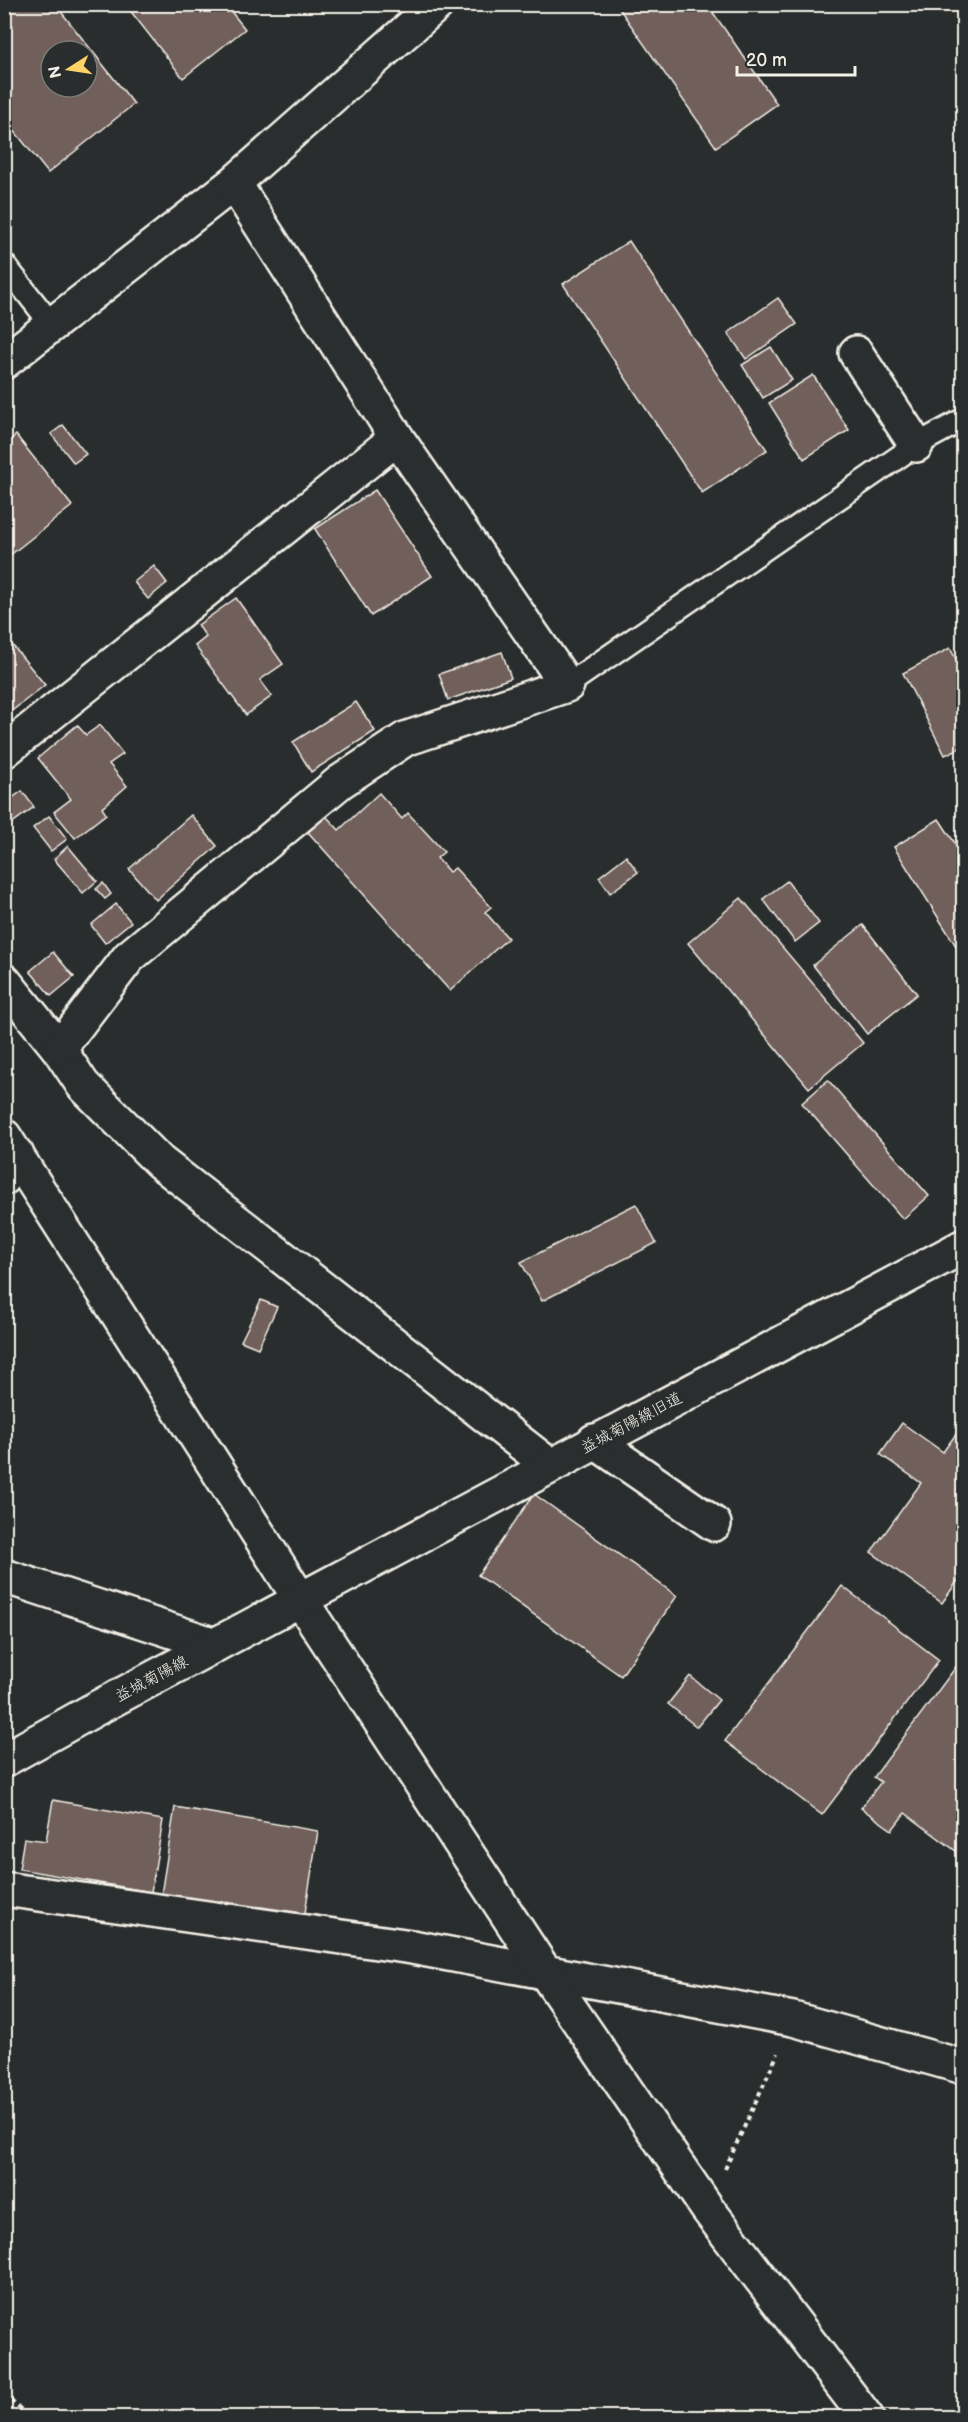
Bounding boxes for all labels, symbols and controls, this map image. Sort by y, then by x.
north arrow [39,39,99,99]
scale bar [737,39,856,77]
text: 20 m [746,50,787,71]
text: N [45,64,66,80]
street label: 益城菊陽線旧道 [578,1389,686,1458]
street label: 益城菊陽線 [112,1652,191,1706]

